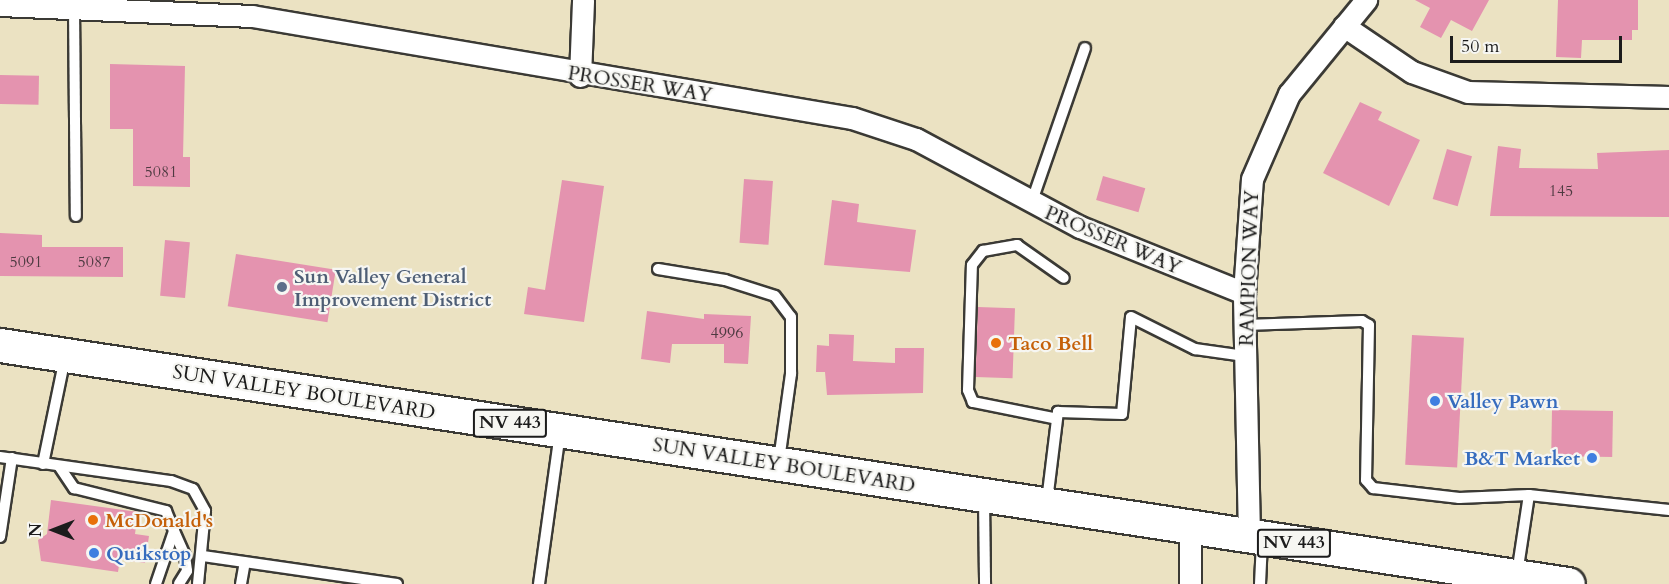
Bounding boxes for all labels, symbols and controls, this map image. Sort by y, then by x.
scale bar [1453,24,1626,62]
text: 50 m [1461,34,1500,59]
street label: PROSSER WAY [566,61,714,107]
house number: 5081 [145,162,177,182]
house number: 145 [1549,181,1573,201]
street label: RAMPION WAY [1234,189,1264,347]
street label: PROSSER WAY [1041,200,1185,280]
house number: 5091 [10,252,42,272]
house number: 5087 [78,252,110,272]
place label: Sun Valley General Improvement District [294,264,491,311]
marker: Sun Valley General Improvement District [275,280,289,294]
house number: 4996 [711,323,743,343]
place label: Taco Bell [1008,331,1093,355]
marker: Taco Bell [989,336,1003,350]
street label: SUN VALLEY BOULEVARD [171,359,437,425]
place label: Valley Pawn [1447,389,1559,413]
marker: Valley Pawn [1428,394,1442,408]
road number: NV 443 [472,408,548,438]
street label: SUN VALLEY BOULEVARD [651,432,917,498]
place label: B&T Market [1464,446,1580,470]
marker: B&T Market [1585,451,1599,465]
north arrow [24,500,84,560]
place label: McDonald's [105,508,213,532]
marker: McDonald's [86,513,100,527]
text: N [25,523,47,537]
road number: NV 443 [1256,528,1332,558]
place label: Quikstop [106,541,191,565]
marker: Quikstop [87,546,101,560]

